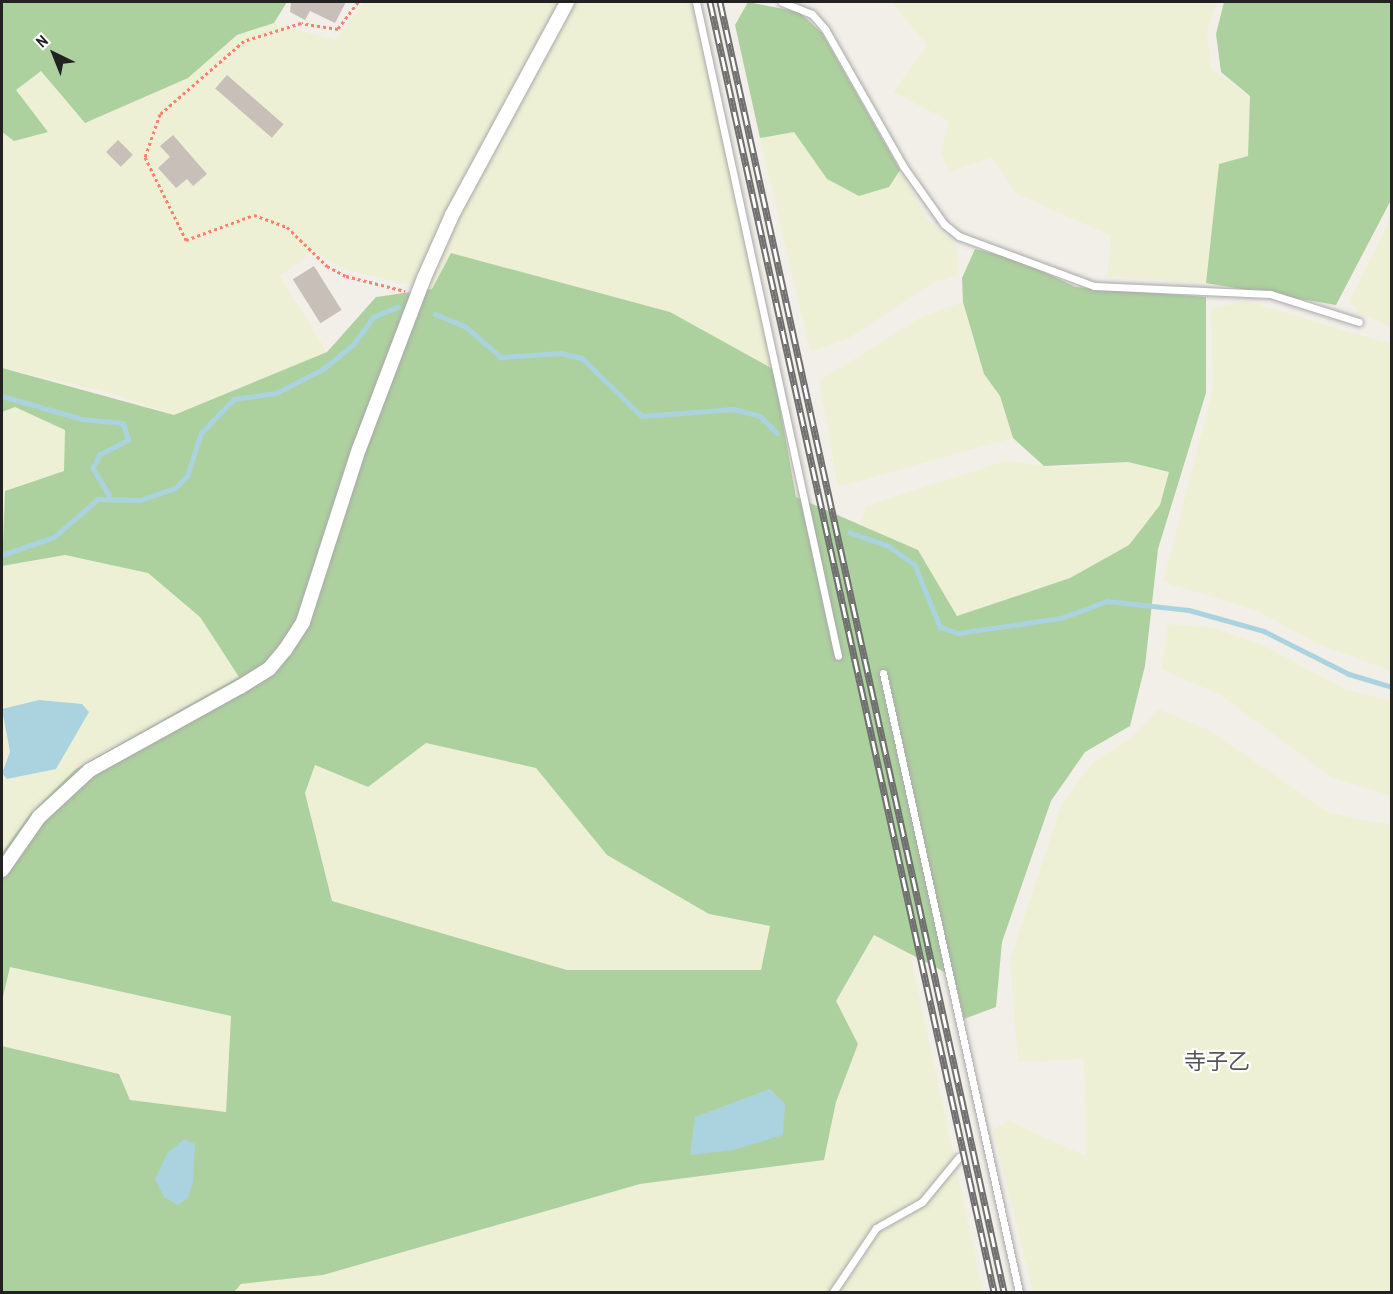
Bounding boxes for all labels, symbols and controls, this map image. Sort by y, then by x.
north arrow [24,24,84,84]
text: N [31,30,53,52]
district label: 寺子乙 [1184,1049,1250,1075]

